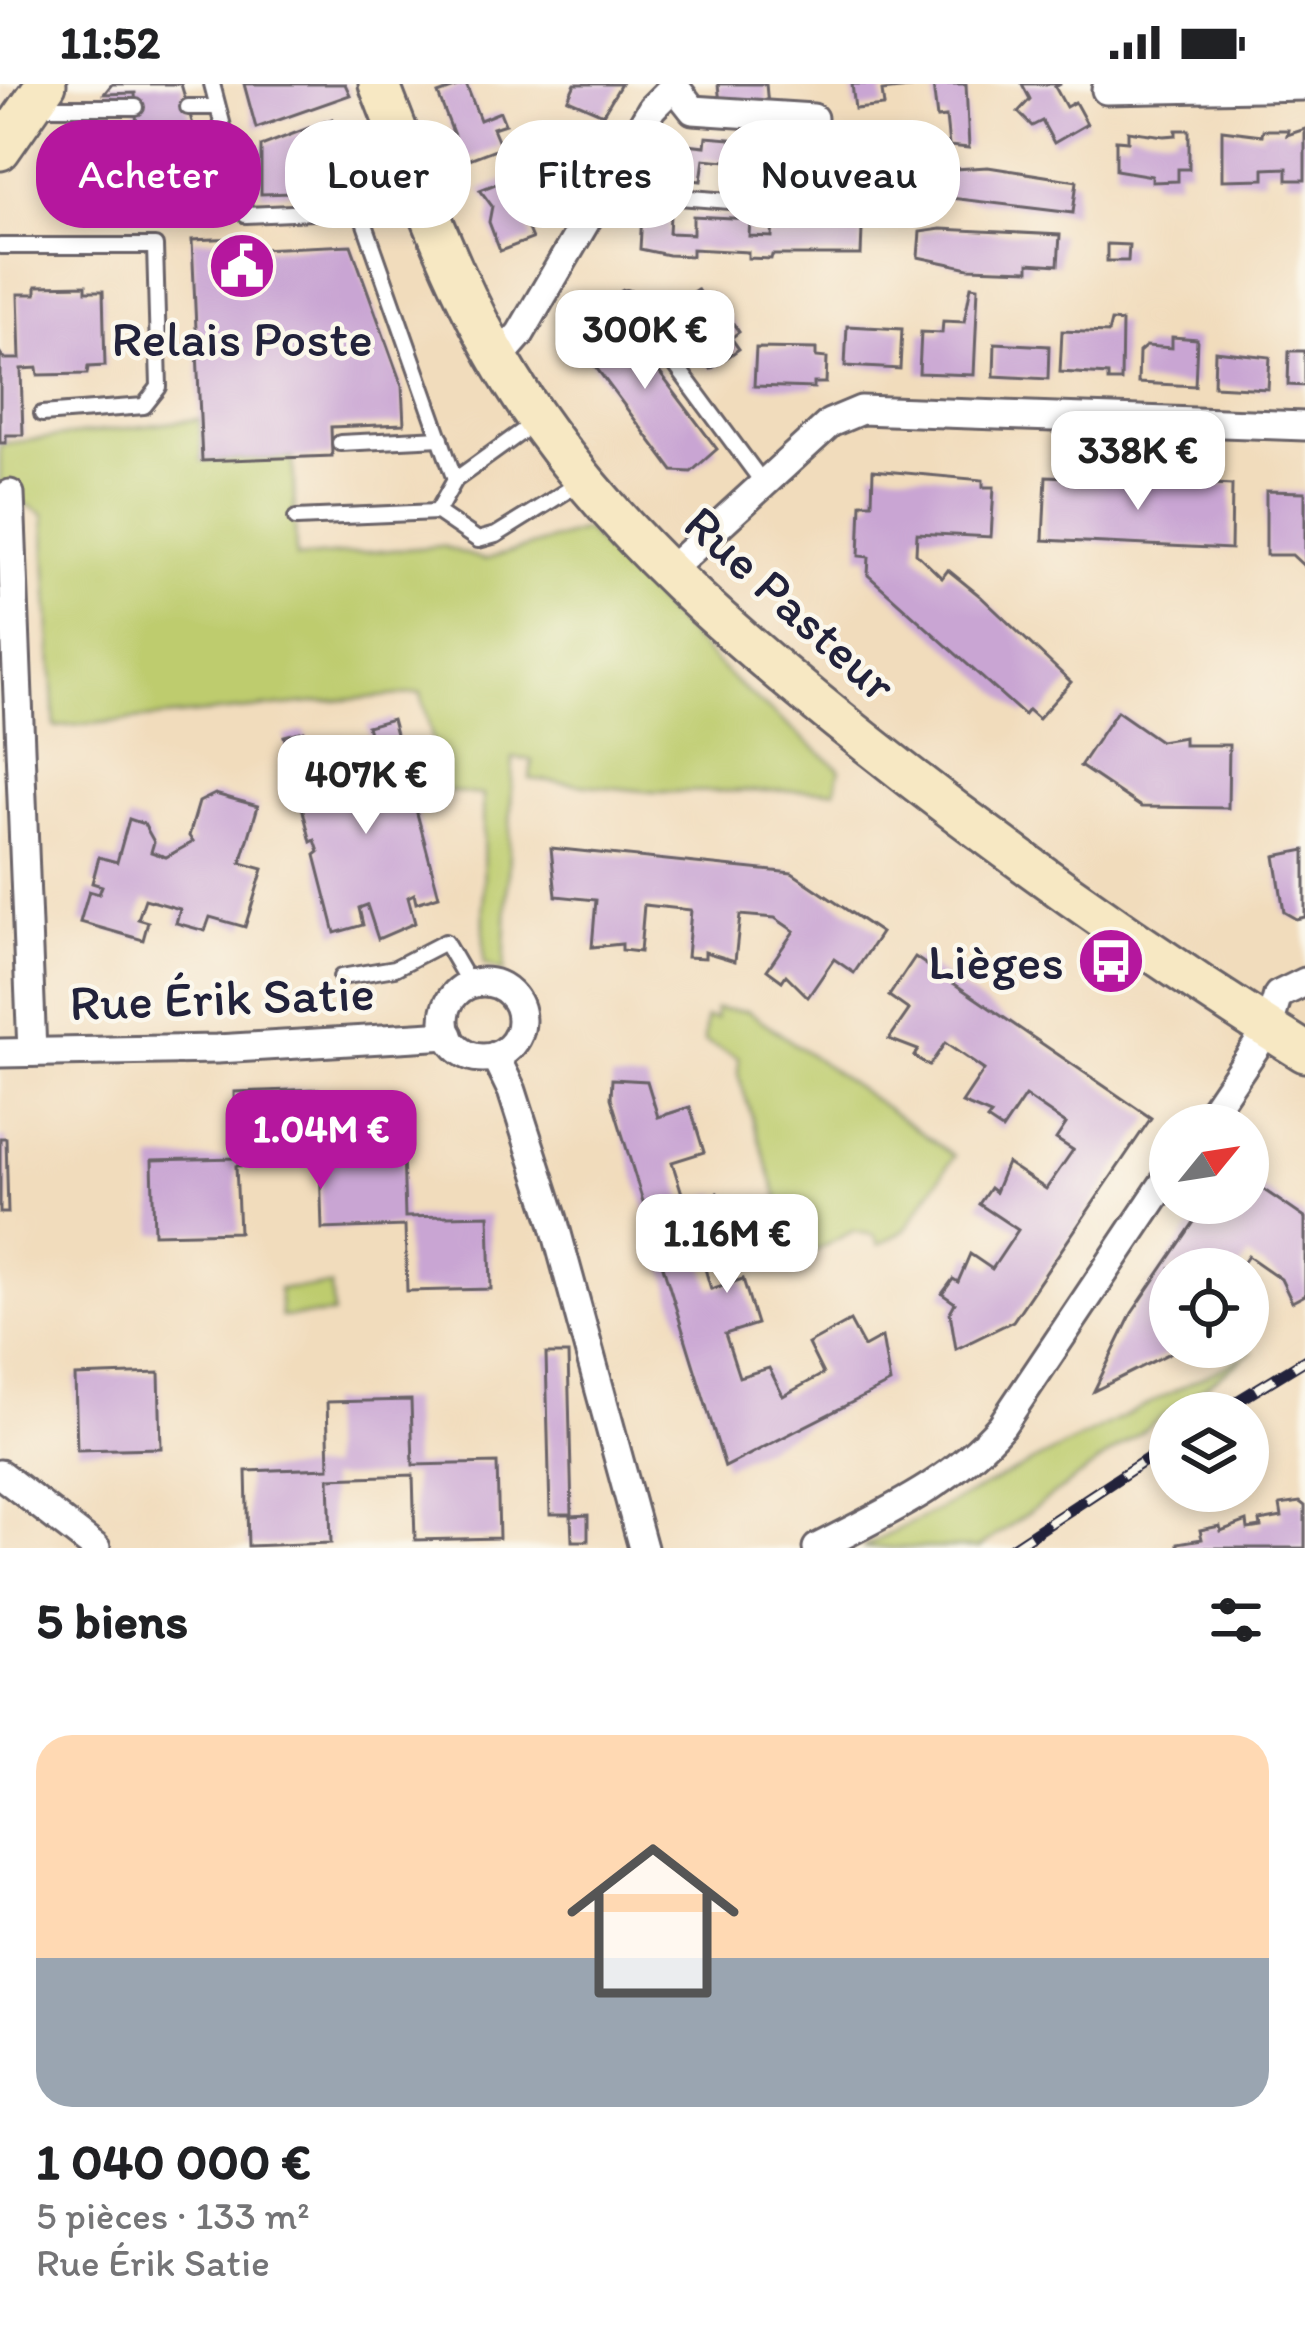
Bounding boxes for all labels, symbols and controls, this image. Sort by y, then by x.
text: 11:52 [60,15,160,69]
chip: Acheter [36,120,261,228]
chip: Louer [285,120,471,228]
chip: Filtres [495,120,694,228]
chip: Nouveau [718,120,960,228]
public building icon: Relais Poste [207,231,277,301]
pin: 300K € [547,290,743,392]
text: 300K € [582,305,708,352]
place label: Relais Poste [111,308,373,369]
pin: 338K € [1040,411,1236,513]
text: 338K € [1078,426,1198,473]
street label: Rue Pasteur [672,492,909,715]
pin: 407K € [268,735,464,837]
text: 407K € [305,750,427,797]
bus stop icon: Lièges [1076,926,1146,996]
place label: Lièges [928,931,1064,992]
street label: Rue Érik Satie [68,962,376,1033]
pin: 1.04M € [210,1090,432,1192]
north arrow [1149,1104,1269,1224]
map controls [1149,1104,1269,1512]
text: 1.04M € [253,1105,389,1152]
pin: 1.16M € [616,1194,838,1296]
text: 1.16M € [663,1209,791,1256]
button: locate [1149,1248,1269,1368]
button: layers [1149,1392,1269,1512]
icon: filters [1203,1587,1269,1653]
text: 5 biens [36,1590,188,1651]
icon: home [545,1813,761,2029]
text: 1 040 000 € [36,2131,311,2192]
text: 5 pièces · 133 m² [36,2192,310,2239]
text: Rue Érik Satie [36,2239,270,2286]

